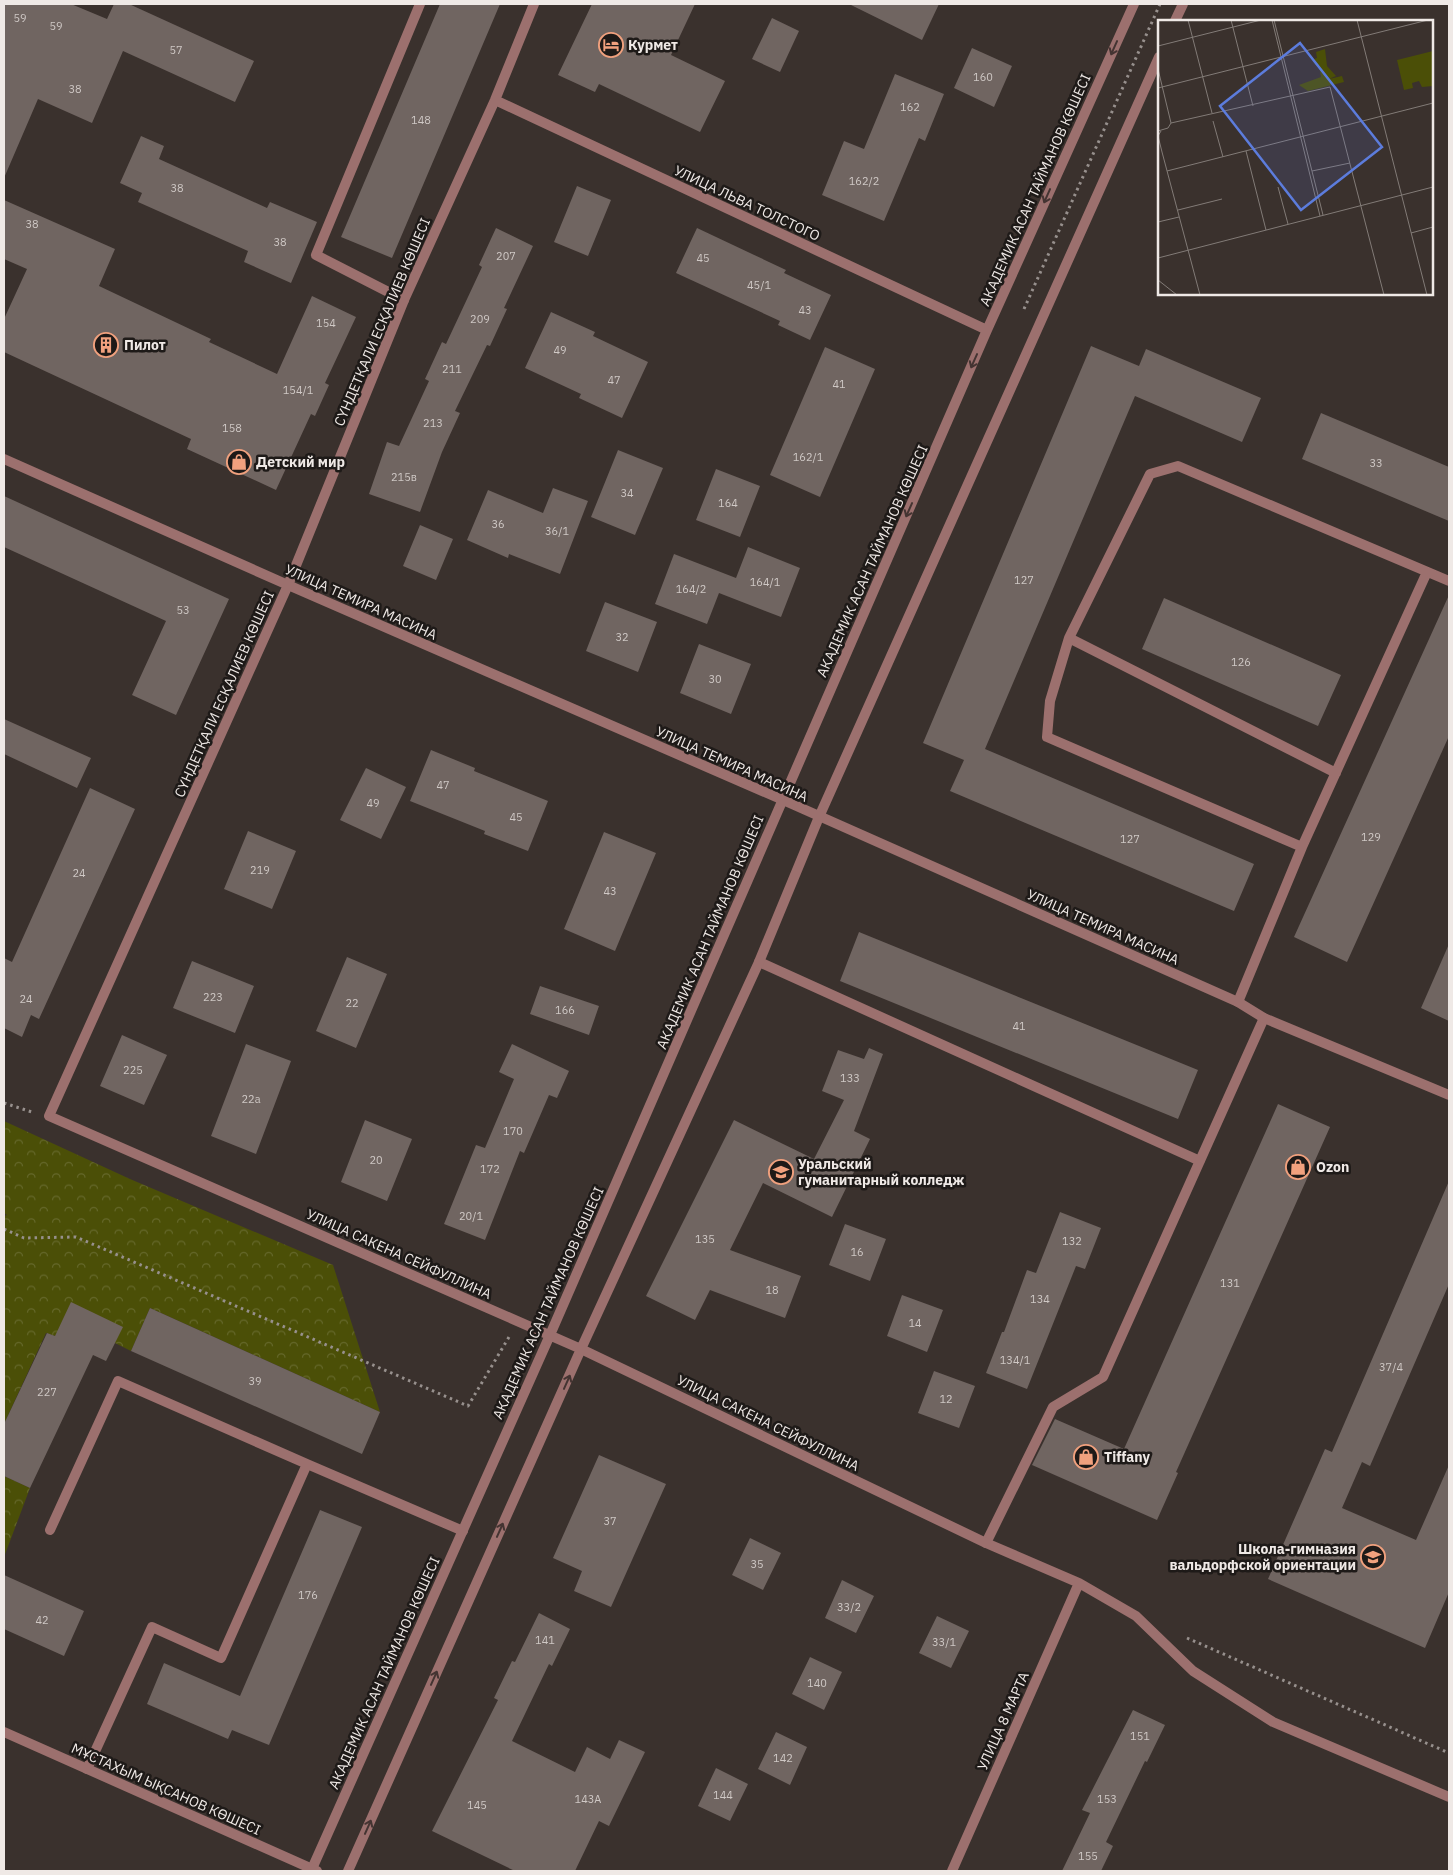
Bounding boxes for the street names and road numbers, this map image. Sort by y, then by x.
street label: АКАДЕМИК АСАН ТАЙМАНОВ КӨШЕСІ [975,71,1095,309]
street label: УЛИЦА ЛЬВА ТОЛСТОГО [671,161,823,245]
street label: СҮНДЕТҚАЛИ ЕСҚАЛИЕВ КӨШЕСІ [330,215,434,429]
street label: АКАДЕМИК АСАН ТАЙМАНОВ КӨШЕСІ [812,442,932,680]
street label: УЛИЦА ТЕМИРА МАСИНА [282,560,440,644]
street label: СҮНДЕТҚАЛИ ЕСҚАЛИЕВ КӨШЕСІ [170,588,278,800]
street label: УЛИЦА ТЕМИРА МАСИНА [653,722,811,806]
street label: АКАДЕМИК АСАН ТАЙМАНОВ КӨШЕСІ [651,812,768,1052]
street label: УЛИЦА ТЕМИРА МАСИНА [1024,885,1182,969]
street label: АКАДЕМИК АСАН ТАЙМАНОВ КӨШЕСІ [488,1184,608,1422]
street label: УЛИЦА САКЕНА СЕЙФУЛЛИНА [304,1204,495,1303]
street label: УЛИЦА САКЕНА СЕЙФУЛЛИНА [674,1370,863,1475]
street label: АКАДЕМИК АСАН ТАЙМАНОВ КӨШЕСІ [324,1554,444,1792]
street label: УЛИЦА 8 МАРТА [973,1669,1033,1773]
street label: МҰСТАХЫМ ЫҚСАНОВ КӨШЕСІ [69,1739,263,1839]

